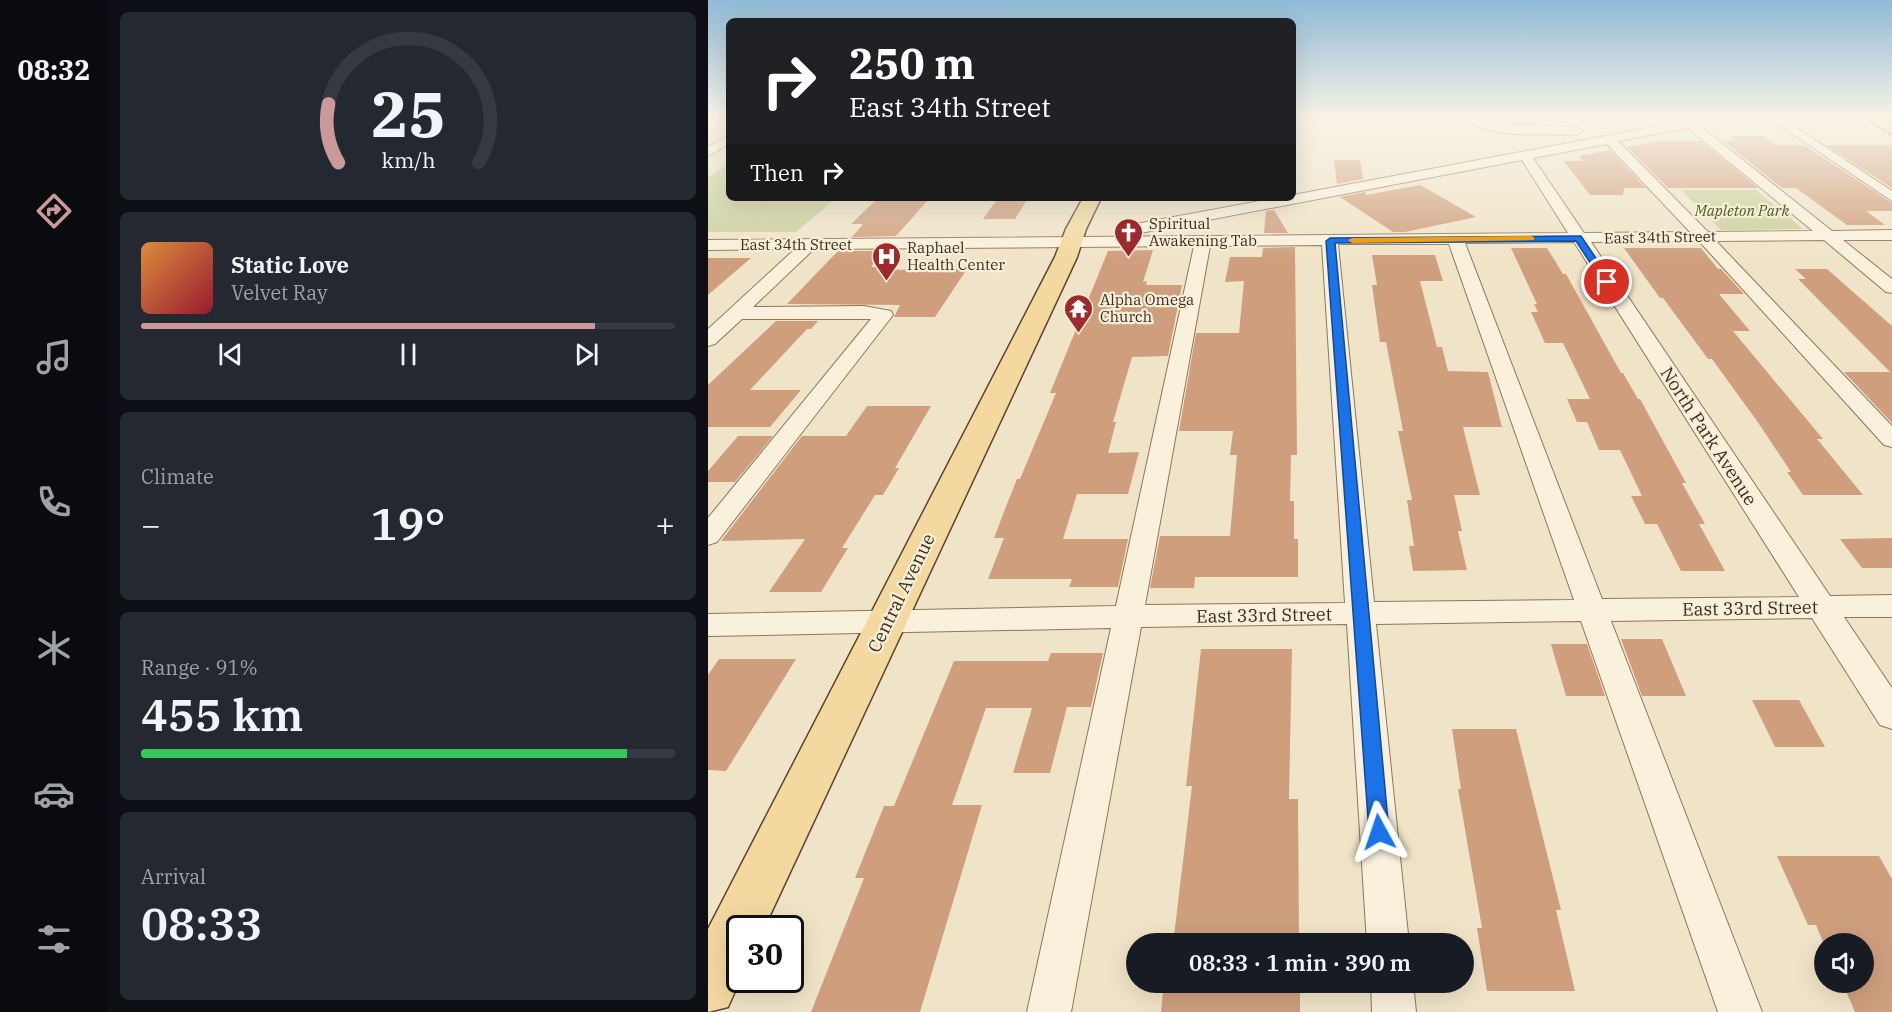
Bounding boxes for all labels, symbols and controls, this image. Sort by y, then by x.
text: 250 m [849,36,975,91]
icon: right [750,42,828,120]
text: 08:32 [18,52,90,87]
text: 25 [371,73,445,154]
text: East 34th Street [849,89,1051,124]
text: km/h [381,146,435,174]
icon: right [816,156,849,189]
text: Then [750,158,804,187]
icon: directions [33,190,75,232]
park label: Mapleton Park [1694,201,1789,220]
place label: Spiritual Awakening Tab [1149,214,1257,250]
church icon: Spiritual Awakening Tab [1112,216,1144,258]
street label: East 34th Street [1604,227,1716,247]
street label: East 34th Street [740,235,852,254]
place label: Raphael Health Center [907,238,1005,274]
hospital icon: Raphael Health Center [870,240,902,282]
text: Static Love [231,250,349,279]
pin [1581,256,1632,307]
icon: arrive [1590,265,1623,298]
text: Velvet Ray [231,279,328,306]
place label: Alpha Omega Church [1100,290,1194,326]
temple icon: Alpha Omega Church [1063,292,1095,334]
icon: music [33,336,75,378]
icon: previous [214,338,247,371]
icon: pause [392,338,425,371]
icon: next [570,338,603,371]
street label: North Park Avenue [1656,362,1762,510]
text: Climate [141,463,214,490]
icon: phone [33,481,75,523]
text: 19° [370,494,446,552]
text: − [141,503,161,546]
text: + [655,503,675,546]
street label: Central Avenue [862,530,940,656]
street label: East 33rd Street [1682,595,1818,621]
street label: East 33rd Street [1196,602,1332,628]
icon: climate [33,627,75,669]
text: Range · 91% [141,654,258,681]
text: 455 km [141,685,303,743]
icon: car [33,773,75,815]
position arrow [1347,800,1411,864]
text: Arrival [141,863,206,890]
text: 08:33 [141,894,262,952]
speed limit sign: 30 [726,915,804,993]
icon: filters [33,918,75,960]
map controls [1814,933,1874,993]
button: sound [1814,933,1874,993]
text: 08:33 · 1 min · 390 m [1189,948,1411,977]

